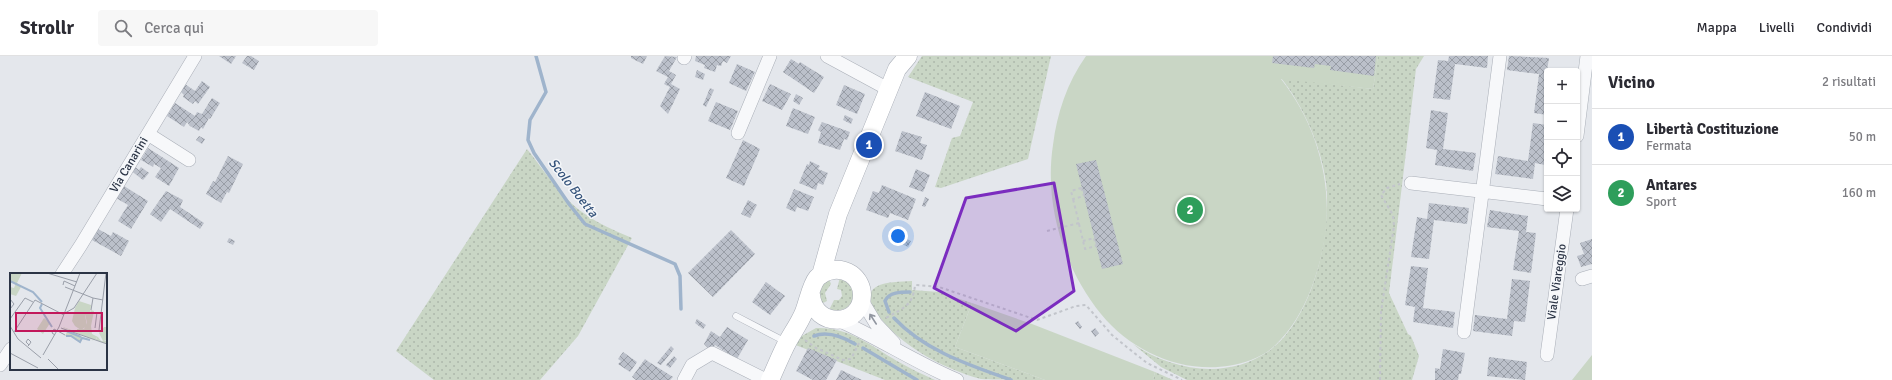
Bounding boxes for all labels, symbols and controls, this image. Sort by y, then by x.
search box [98,10,378,46]
text: Strollr [20,16,74,40]
icon: search [112,17,134,39]
text: Cerca qui [144,19,204,37]
text: Mappa [1697,19,1737,36]
text: Livelli [1759,19,1795,36]
text: Condividi [1817,19,1872,36]
map controls [1544,68,1580,212]
button: + [1544,68,1580,104]
text: Vicino [1608,72,1655,93]
text: 2 risultati [1822,74,1876,90]
button: − [1544,104,1580,140]
text: Libertà Costituzione [1646,120,1779,138]
text: 1 [1617,129,1625,145]
text: 50 m [1849,129,1876,145]
pin: 1 [856,130,882,160]
street label: Via Canarini [106,134,152,196]
text: Fermata [1646,138,1692,154]
button: locate [1544,140,1580,176]
water label: Scolo Boetta [545,155,601,221]
button: layers [1544,176,1580,212]
text: Antares [1646,176,1697,194]
text: 2 [1617,185,1625,201]
text: 160 m [1842,185,1876,201]
text: Sport [1646,194,1676,210]
pin: 2 [1177,195,1203,225]
your location [888,226,908,246]
street label: Viale Viareggio [1544,243,1570,321]
inset map [10,273,107,370]
one-way arrow [868,313,876,325]

